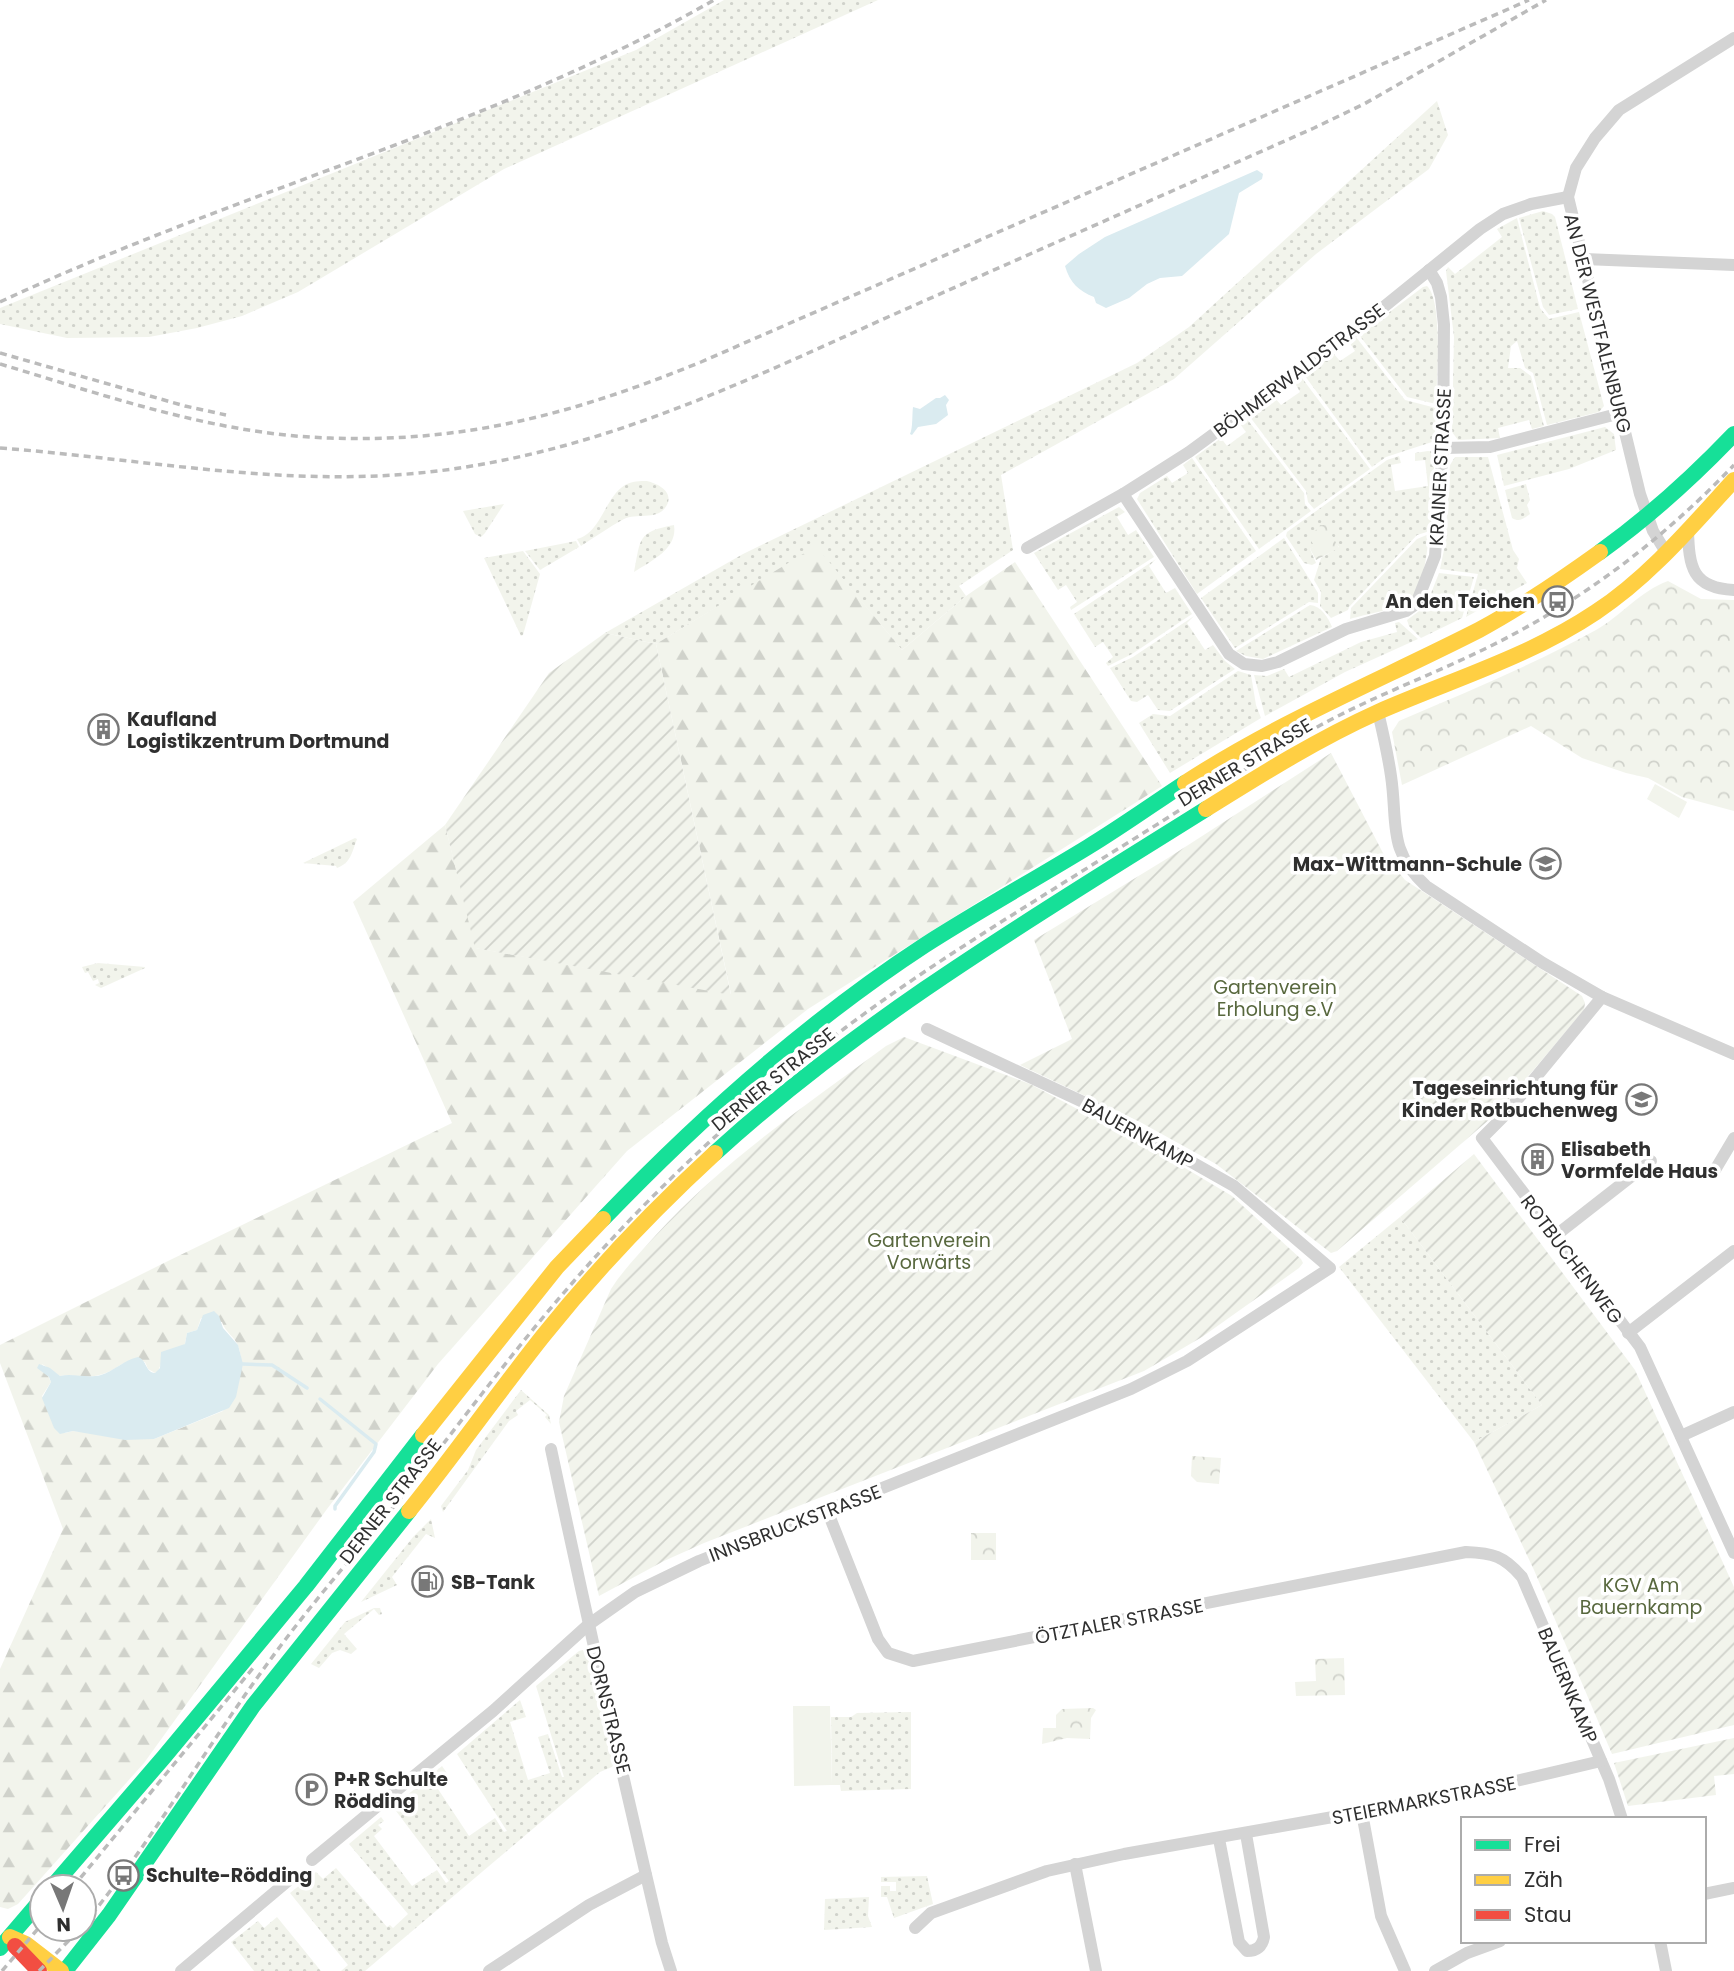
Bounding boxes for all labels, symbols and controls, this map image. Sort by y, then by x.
street label: AN DER WESTFALENBURG [1557,211,1638,436]
street label: BÖHMERWALDSTRASSE [1208,297,1391,444]
street label: KRAINER STRASSE [1423,387,1458,547]
bus stop icon: An den Teichen [1541,584,1575,618]
place label: An den Teichen [1385,588,1535,615]
place label: Kaufland Logistikzentrum Dortmund [127,706,389,755]
street label: DERNER STRASSE [1173,712,1317,813]
building icon: Kaufland Logistikzentrum Dortmund [87,713,121,747]
school or university icon: Max-Wittmann-Schule [1528,847,1562,881]
place label: Max-Wittmann-Schule [1293,851,1522,878]
park label: Gartenverein Erholung e.V [1213,974,1337,1023]
street label: DERNER STRASSE [706,1021,841,1138]
place label: Tageseinrichtung für Kinder Rotbuchenweg [1402,1075,1618,1124]
school or university icon: Tageseinrichtung für Kinder Rotbuchenweg [1624,1082,1658,1116]
street label: BAUERNKAMP [1077,1092,1198,1175]
place label: Elisabeth Vormfelde Haus [1561,1136,1718,1185]
building icon: Elisabeth Vormfelde Haus [1521,1143,1555,1177]
street label: ROTBUCHENWEG [1514,1189,1629,1329]
park label: Gartenverein Vorwärts [867,1227,991,1276]
street label: DERNER STRASSE [333,1433,448,1570]
street label: INNSBRUCKSTRASSE [705,1478,885,1569]
fuel station icon: SB-Tank [411,1565,445,1599]
place label: SB-Tank [451,1569,535,1596]
park label: KGV Am Bauernkamp [1580,1572,1703,1621]
street label: ÖTZTALER STRASSE [1033,1592,1206,1651]
street label: BAUERNKAMP [1531,1623,1604,1747]
street label: DORNSTRASSE [580,1643,637,1777]
place label: P+R Schulte Rödding [334,1766,448,1815]
street label: STEIERMARKSTRASSE [1330,1769,1518,1832]
parking icon: P+R Schulte Rödding [294,1773,328,1807]
legend [1461,1817,1706,1943]
text: Frei [1524,1830,1561,1859]
bus stop icon: Schulte-Rödding [106,1858,140,1892]
place label: Schulte-Rödding [146,1862,312,1889]
text: Zäh [1524,1865,1563,1894]
north arrow [28,1873,98,1943]
text: Stau [1524,1900,1572,1929]
text: N [56,1911,71,1938]

